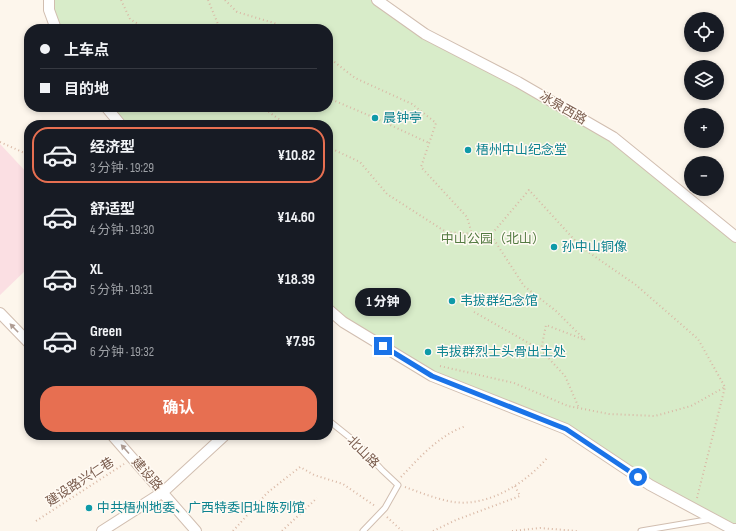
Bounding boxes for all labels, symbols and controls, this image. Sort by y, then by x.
map controls [684,12,724,196]
button: locate [684,12,724,52]
text: 上车点 [64,41,109,60]
button: layers [684,60,724,100]
text: 目的地 [64,80,109,99]
street label: 冰泉西路 [536,88,590,128]
button: + [684,108,724,148]
place label: 晨钟亭 [383,110,422,126]
marker: 晨钟亭 [370,113,380,123]
icon: car [42,137,78,173]
text: 经济型 [90,138,135,157]
place label: 梧州中山纪念堂 [476,142,567,158]
marker: 梧州中山纪念堂 [463,145,473,155]
text: ¥10.82 [277,146,315,165]
button: − [684,156,724,196]
text: 3 分钟 · 19:29 [90,160,154,176]
icon: car [42,199,78,235]
text: 舒适型 [90,200,135,219]
text: ¥14.60 [277,208,315,227]
text: 4 分钟 · 19:30 [90,222,154,238]
park label: 中山公园（北山） [441,231,545,247]
place label: 孙中山铜像 [562,239,627,255]
marker: 孙中山铜像 [549,242,559,252]
text: XL [90,260,103,279]
icon: car [42,261,78,297]
text: ¥18.39 [277,270,315,289]
text: 5 分钟 · 19:31 [90,282,153,298]
callout: 1 分钟 [355,288,411,316]
place label: 韦拔群纪念馆 [460,293,538,309]
text: 1 分钟 [366,294,400,310]
marker: 韦拔群纪念馆 [447,296,457,306]
text: Green [90,322,122,341]
one-way arrow [10,323,19,333]
icon: car [42,323,78,359]
text: ¥7.95 [285,332,315,351]
route end [374,337,392,355]
text: 6 分钟 · 19:32 [90,344,154,360]
place label: 韦拔群烈士头骨出土处 [436,344,566,360]
marker: 韦拔群烈士头骨出土处 [423,347,433,357]
button: 确认 [40,386,317,432]
street label: 北山路 [344,433,382,471]
one-way arrow [120,443,129,454]
street label: 建设路兴仁巷 [43,454,117,510]
street label: 建设路 [128,454,166,494]
route start [629,468,647,486]
place label: 中共梧州地委、广西特委旧址陈列馆 [97,500,305,516]
marker: 中共梧州地委、广西特委旧址陈列馆 [84,503,94,513]

